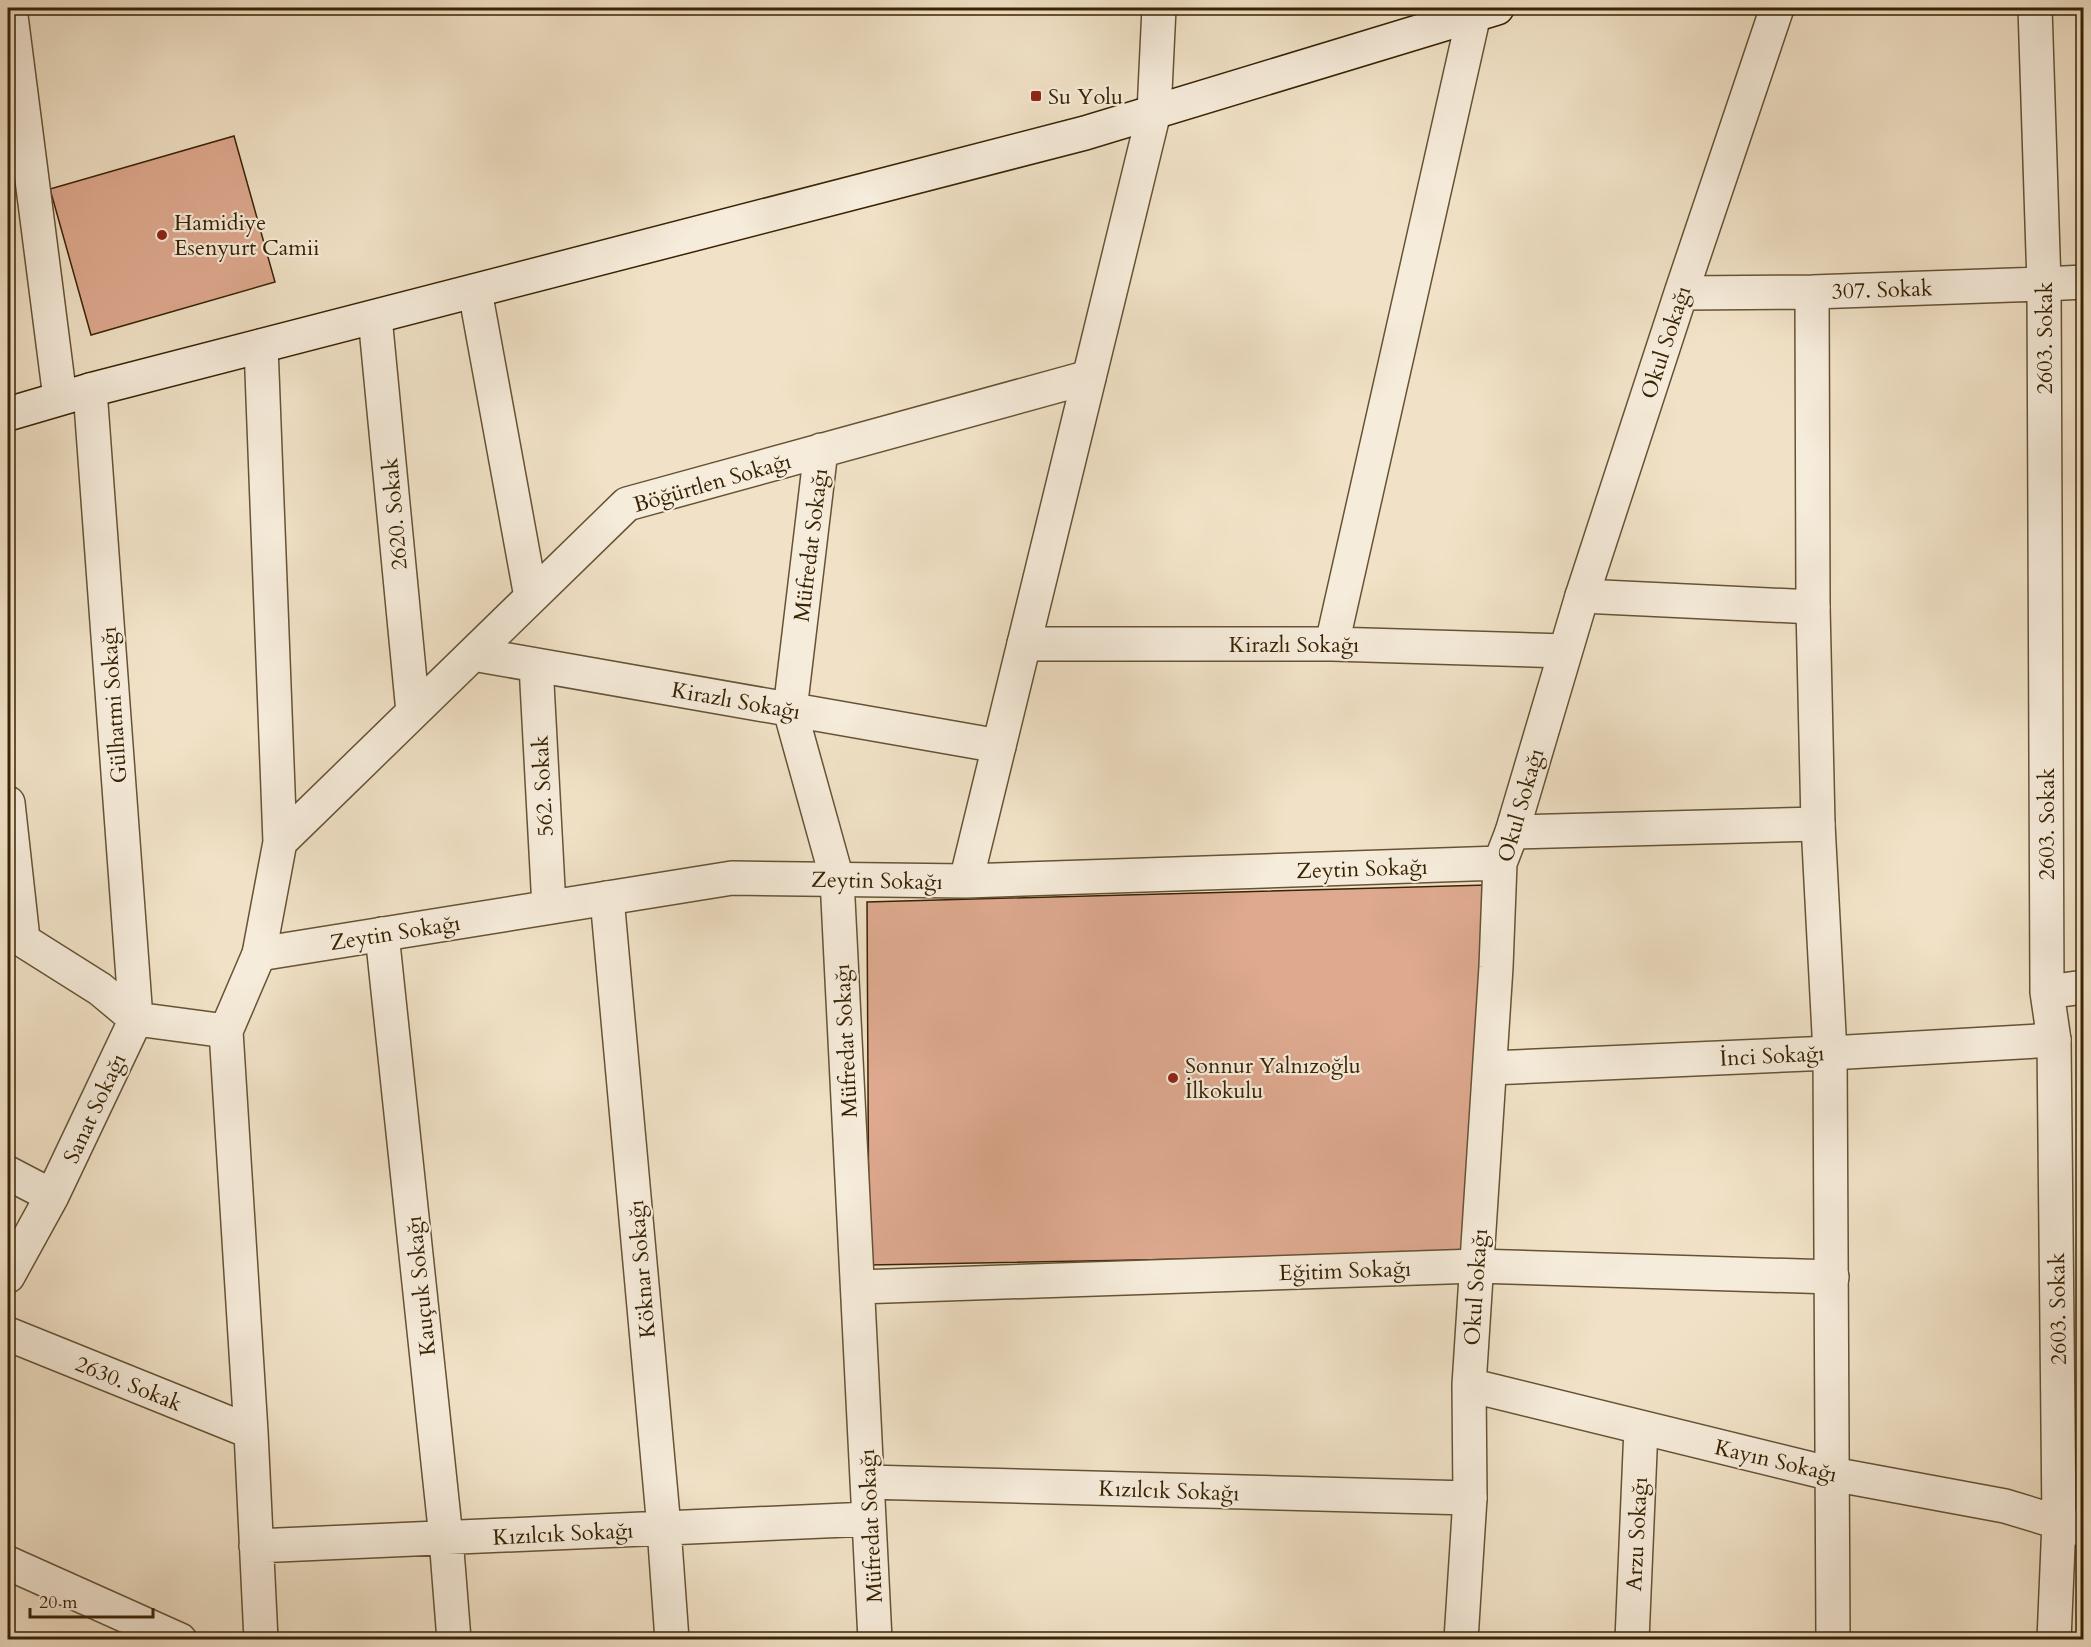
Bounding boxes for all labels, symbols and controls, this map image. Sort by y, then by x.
place label: Su Yolu [1048,82,1123,112]
marker: Su Yolu [1029,89,1043,103]
place label: Hamidiye Esenyurt Camii [174,208,319,263]
marker: Hamidiye Esenyurt Camii [155,228,169,242]
street label: 307. Sokak [1831,273,1933,307]
street label: Okul Sokağı [1634,282,1698,403]
street label: 2603. Sokak [2030,282,2060,394]
street label: Böğürtlen Sokağı [630,446,795,520]
street label: 2620. Sokak [375,456,415,571]
street label: Müfredat Sokağı [787,467,835,624]
street label: Gülhatmi Sokağı [94,626,134,784]
street label: Kirazlı Sokağı [1229,630,1359,660]
street label: Kirazlı Sokağı [669,675,803,727]
street label: 562. Sokak [525,734,561,837]
street label: Okul Sokağı [1490,745,1552,866]
street label: 2603. Sokak [2032,768,2062,880]
street label: Zeytin Sokağı [1296,852,1428,886]
street label: Zeytin Sokağı [811,865,943,897]
street label: Zeytin Sokağı [328,908,462,958]
street label: Müfredat Sokağı [827,963,865,1119]
street label: İnci Sokağı [1719,1038,1825,1074]
street label: Sanat Sokağı [56,1049,133,1168]
place label: Sonnur Yalnızoğlu İlkokulu [1185,1051,1361,1106]
marker: Sonnur Yalnızoğlu İlkokulu [1166,1071,1180,1085]
street label: Köknar Sokağı [621,1199,663,1339]
street label: Kauçuk Sokağı [399,1214,443,1357]
street label: Okul Sokağı [1457,1228,1495,1347]
street label: 2603. Sokak [2042,1252,2074,1366]
street label: Eğitim Sokağı [1278,1254,1412,1288]
street label: 2630. Sokak [71,1349,187,1419]
street label: Kayın Sokağı [1712,1432,1840,1490]
street label: Müfredat Sokağı [852,1448,890,1604]
street label: Kızılcık Sokağı [1098,1474,1240,1508]
street label: Arzu Sokağı [1619,1476,1655,1592]
street label: Kızılcık Sokağı [492,1515,634,1553]
scale bar [30,1581,153,1619]
text: 20 m [39,1590,78,1615]

